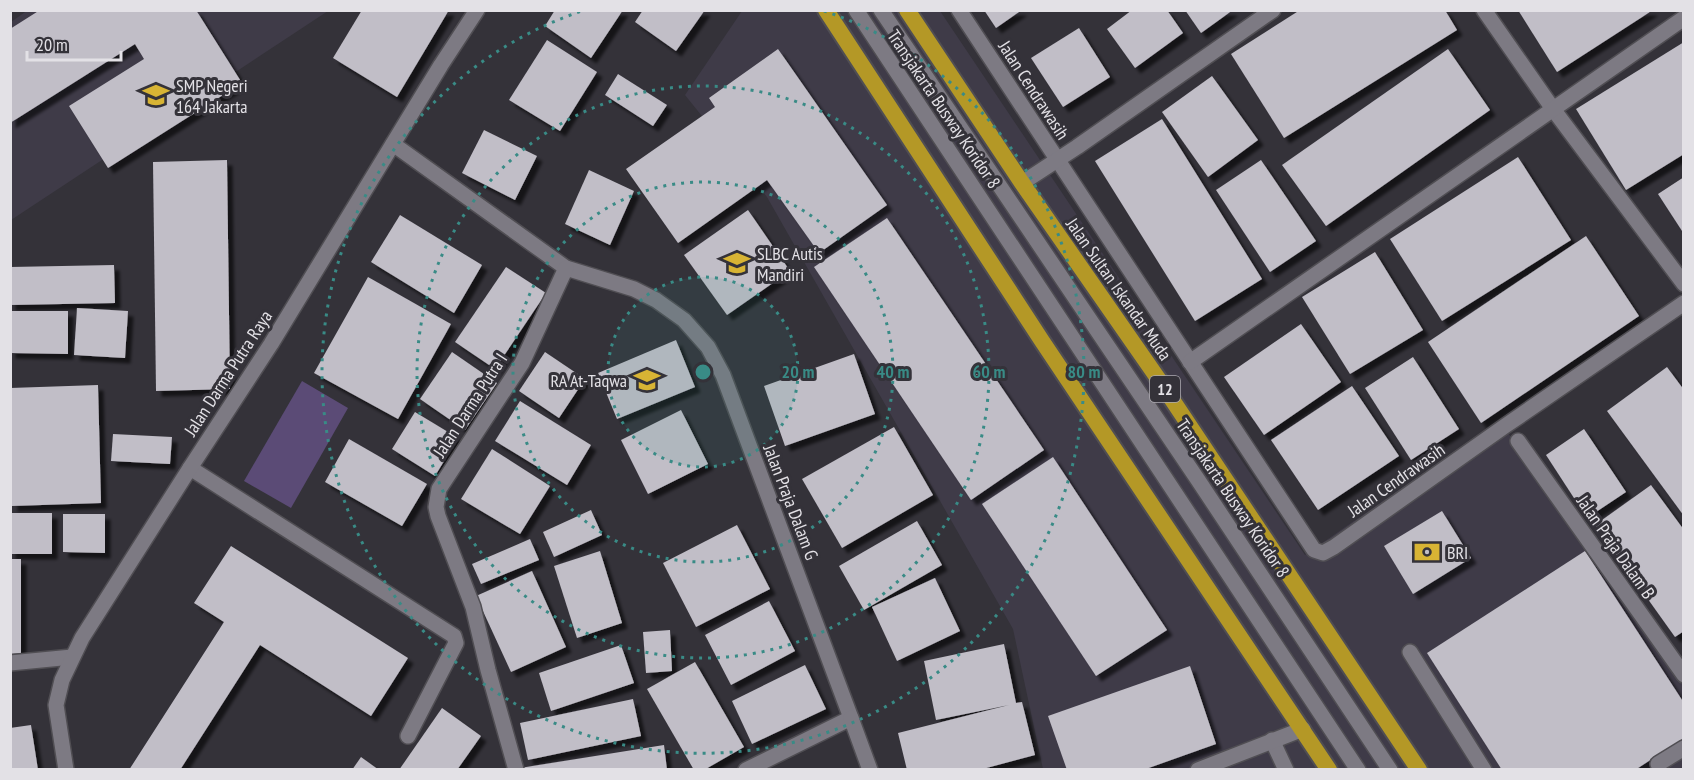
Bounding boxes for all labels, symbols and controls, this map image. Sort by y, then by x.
scale bar [27,24,122,62]
street label: Transjakarta Busway Koridor 8 [882,25,1006,193]
text: 20 m [36,33,68,56]
street label: Jalan Cendrawasih [993,35,1075,144]
place label: SMP Negeri 164 Jakarta [176,74,248,118]
school or university icon: SMP Negeri 164 Jakarta [141,80,171,110]
street label: Jalan Sultan Iskandar Muda [1061,213,1177,365]
place label: SLBC Autis Mandiri [757,242,823,286]
school or university icon: SLBC Autis Mandiri [722,248,752,278]
street label: Jalan Darma Putra Raya [178,306,277,441]
street label: Jalan Darma Putra I [427,349,512,462]
text: 20 m [782,360,814,383]
text: 40 m [877,360,909,383]
text: 60 m [973,360,1005,383]
text: 80 m [1068,360,1100,383]
centre of rings [693,362,713,382]
school or university icon: RA At-Taqwa [632,365,662,395]
place label: RA At-Taqwa [551,369,627,392]
road number: 12 [1150,376,1180,402]
street label: Transjakarta Busway Koridor 8 [1171,414,1295,582]
street label: Jalan Cendrawasih [1342,438,1449,523]
street label: Jalan Praja Dalam G [758,440,824,563]
street label: Jalan Praja Dalam B [1571,490,1660,603]
bank icon: BRI [1412,537,1442,567]
place label: BRI [1447,541,1468,564]

